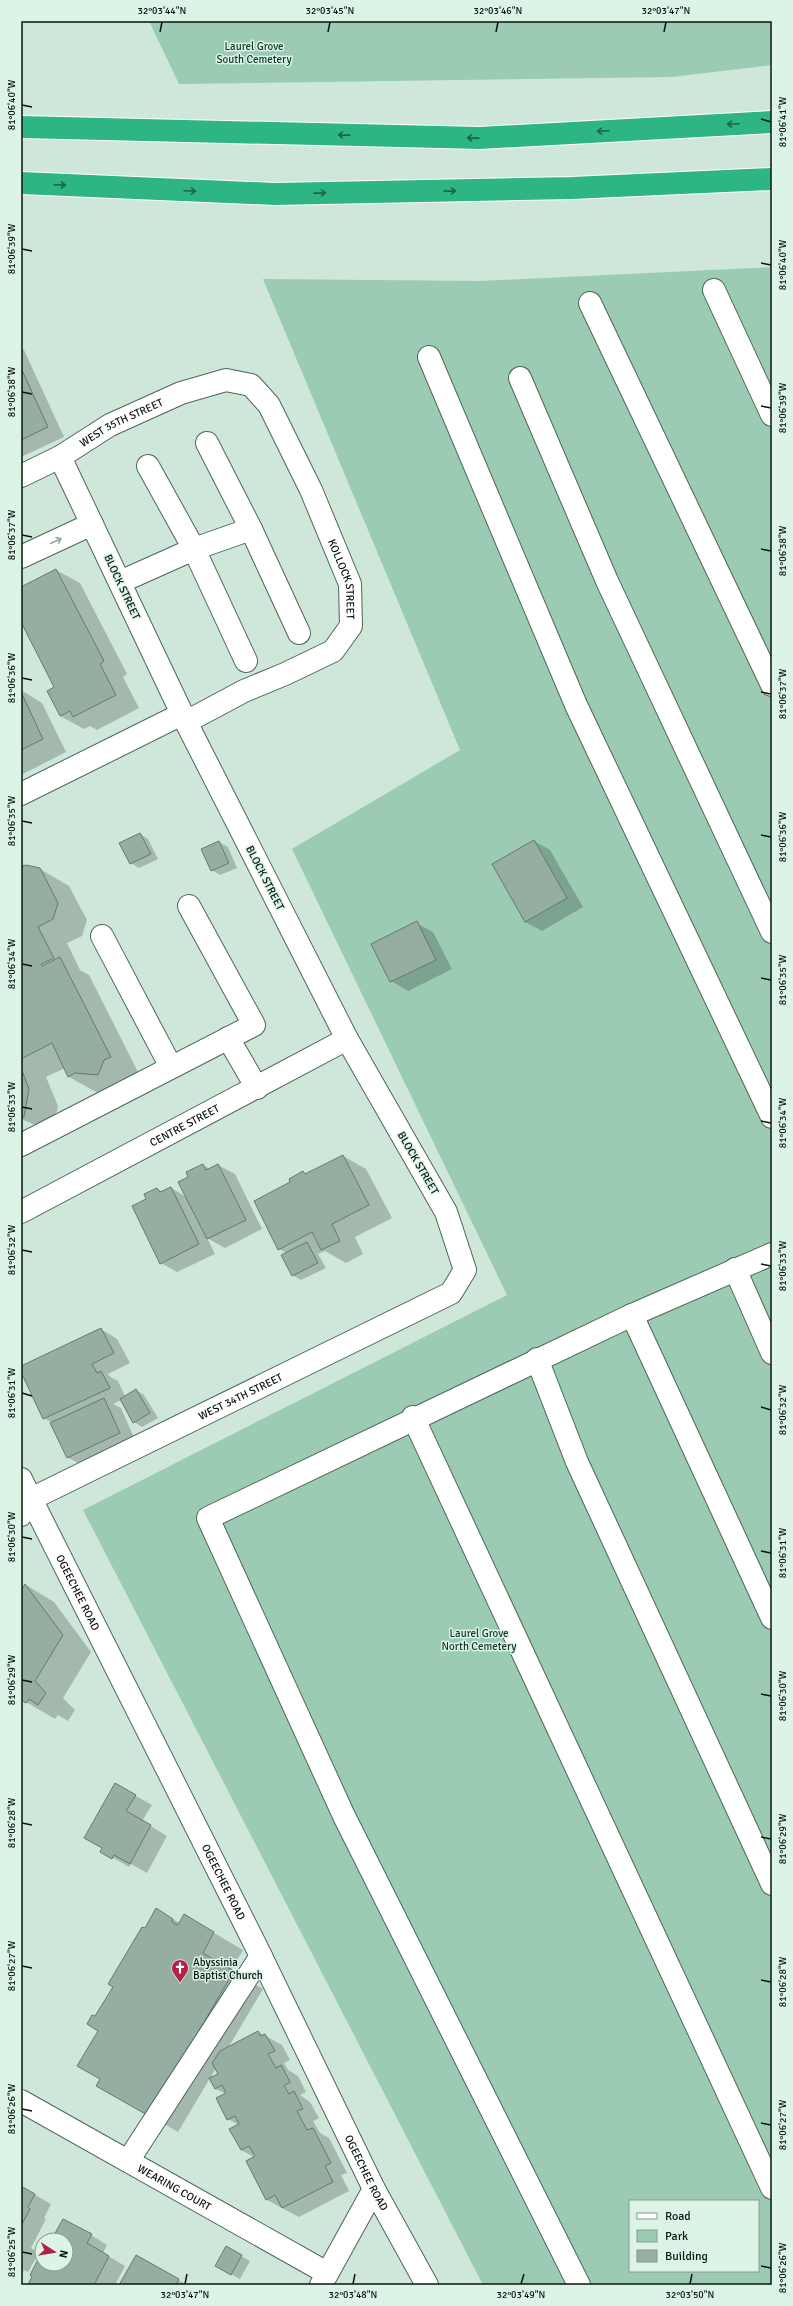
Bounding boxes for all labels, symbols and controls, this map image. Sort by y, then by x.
text: 32°03'44"N [138,5,186,17]
text: 32°03'45"N [306,5,354,17]
text: 32°03'46"N [474,5,522,17]
text: 32°03'47"N [642,5,690,17]
park label: Laurel Grove South Cemetery [216,40,292,66]
text: 81°06'40"W [6,79,18,130]
text: 81°06'41"W [777,96,789,147]
one-way arrow [727,120,740,127]
one-way arrow [597,128,610,135]
one-way arrow [338,131,351,139]
one-way arrow [467,134,480,142]
one-way arrow [53,181,66,189]
one-way arrow [183,187,196,194]
one-way arrow [443,187,456,194]
one-way arrow [313,190,326,197]
text: 81°06'39"W [6,223,18,274]
text: 81°06'40"W [777,239,789,290]
text: 81°06'38"W [6,366,18,417]
text: 81°06'39"W [777,382,789,433]
street label: WEST 35TH STREET [77,395,165,449]
text: 81°06'37"W [6,509,18,560]
text: 81°06'38"W [777,525,789,576]
one-way arrow [50,537,62,544]
street label: KOLLOCK STREET [326,537,357,620]
street label: BLOCK STREET [101,552,143,622]
text: 81°06'36"W [6,652,18,703]
text: 81°06'37"W [777,668,789,719]
text: 81°06'35"W [6,795,18,846]
text: 81°06'36"W [777,811,789,862]
street label: BLOCK STREET [243,844,287,913]
text: 81°06'34"W [6,938,18,989]
text: 81°06'35"W [777,954,789,1005]
text: 81°06'33"W [6,1081,18,1132]
text: 81°06'34"W [777,1097,789,1148]
street label: CENTRE STREET [147,1101,222,1149]
street label: BLOCK STREET [395,1129,442,1197]
text: 81°06'32"W [6,1224,18,1275]
text: 81°06'33"W [777,1240,789,1291]
text: 81°06'31"W [6,1367,18,1418]
street label: WEST 34TH STREET [196,1370,285,1422]
text: 81°06'32"W [777,1384,789,1435]
text: 81°06'30"W [6,1511,18,1562]
text: 81°06'31"W [777,1527,789,1578]
street label: OGEECHEE ROAD [54,1552,103,1632]
park label: Laurel Grove North Cemetery [442,1627,517,1653]
text: 81°06'29"W [6,1654,18,1705]
text: 81°06'30"W [777,1670,789,1721]
text: 81°06'28"W [6,1797,18,1848]
text: 81°06'29"W [777,1813,789,1864]
street label: OGEECHEE ROAD [199,1842,248,1922]
text: 81°06'27"W [6,1940,18,1991]
place label: Abyssinia Baptist Church [193,1956,263,1982]
text: 81°06'28"W [777,1956,789,2007]
church icon: Abyssinia Baptist Church [170,1958,190,1983]
text: 81°06'26"W [6,2083,18,2134]
text: 81°06'27"W [777,2099,789,2150]
street label: OGEECHEE ROAD [342,2133,391,2213]
street label: WEARING COURT [135,2161,214,2213]
legend [629,2200,759,2272]
text: Road [665,2209,691,2224]
text: 81°06'25"W [6,2226,18,2277]
text: Park [665,2229,688,2244]
north arrow [34,2232,74,2272]
text: 81°06'26"W [777,2242,789,2293]
text: N [56,2249,70,2259]
text: Building [665,2249,708,2264]
text: 32°03'47"N [161,2289,209,2301]
text: 32°03'48"N [329,2289,377,2301]
text: 32°03'49"N [497,2289,545,2301]
text: 32°03'50"N [666,2289,714,2301]

